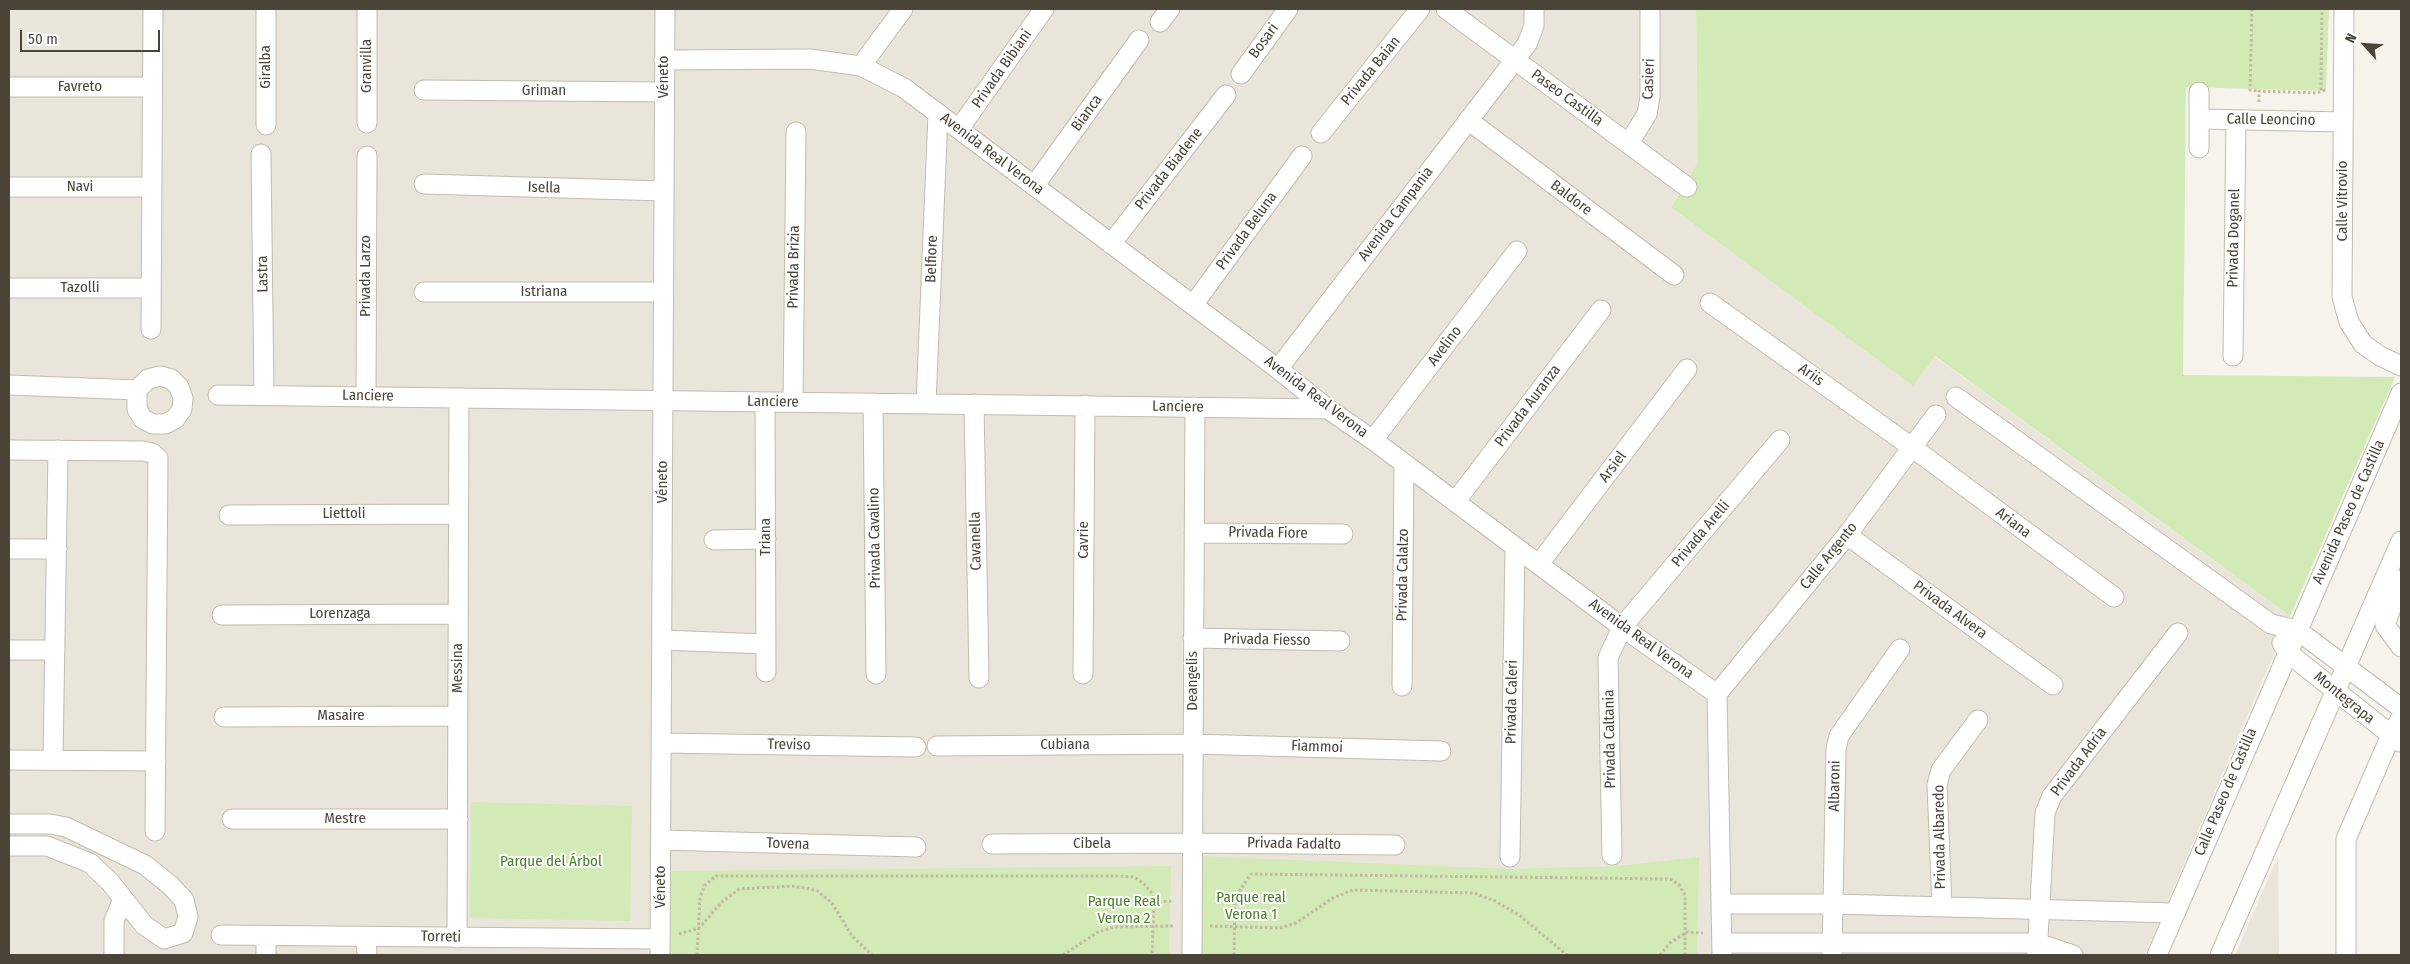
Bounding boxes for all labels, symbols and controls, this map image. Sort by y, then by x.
scale bar [22,20,162,52]
street label: Bosari [1245,20,1283,62]
north arrow [2340,20,2390,70]
street label: Privada Bibiani [968,26,1036,112]
text: 50 m [28,30,58,48]
text: N [2342,31,2361,46]
street label: Privada Baian [1338,33,1404,109]
street label: Granvilla [358,39,376,93]
street label: Giralba [257,45,275,89]
street label: Véneto [655,56,673,98]
street label: Casieri [1639,58,1659,100]
street label: Paseo Castilla [1528,66,1606,130]
street label: Favreto [58,78,102,96]
street label: Griman [522,82,566,100]
street label: Bianca [1068,91,1106,135]
street label: Avenida Real Verona [937,109,1047,199]
street label: Calle Leoncino [2226,110,2316,130]
street label: Privada Biadene [1131,124,1207,214]
street label: Calle Vitrovio [2334,161,2352,241]
street label: Avenida Campania [1355,163,1437,265]
street label: Baldore [1547,177,1595,219]
street label: Navi [67,178,93,196]
street label: Isella [527,178,561,198]
street label: Privada Doganel [2224,188,2244,288]
street label: Privada Beluna [1213,189,1281,273]
street label: Privada Brizia [784,225,804,309]
street label: Privada Larzo [357,235,375,317]
street label: Belfiore [922,235,942,283]
street label: Lastra [254,255,272,293]
street label: Tazolli [61,279,99,297]
street label: Istriana [521,283,567,301]
street label: Avelino [1424,322,1466,370]
street label: Avenida Real Verona [1261,352,1371,442]
street label: Ariis [1795,360,1827,390]
street label: Privada Auranza [1491,361,1565,451]
street label: Lanciere [342,387,394,405]
street label: Lanciere [747,393,799,411]
street label: Lanciere [1152,398,1204,416]
street label: Avenida Paseo de Castilla [2309,437,2389,587]
street label: Arsiel [1595,448,1631,486]
street label: Véneto [654,461,672,503]
street label: Privada Cavalino [865,487,885,589]
street label: Privada Arelli [1668,497,1734,571]
street label: Ariana [1992,504,2034,542]
street label: Liettoli [322,505,366,523]
street label: Cavanella [966,511,986,571]
street label: Triana [757,518,775,556]
street label: Calle Argento [1796,519,1862,593]
street label: Cavrie [1075,521,1093,559]
street label: Privada Fiore [1228,523,1308,543]
street label: Privada Calalzo [1393,528,1413,622]
street label: Privada Alvera [1909,577,1991,643]
street label: Avenida Real Verona [1585,595,1697,683]
street label: Lorenzaga [309,605,371,623]
street label: Privada Fiesso [1223,630,1311,650]
street label: Messina [449,643,467,693]
street label: Deangelis [1184,651,1202,711]
street label: Privada Caleri [1502,660,1522,744]
street label: Montegrapa [2310,668,2378,728]
street label: Privada Caltania [1600,689,1620,789]
street label: Masaire [317,707,365,725]
street label: Privada Adria [2047,724,2111,800]
street label: Calle Paseo de Castilla [2191,725,2261,859]
street label: Treviso [767,736,811,754]
street label: Cubiana [1040,736,1090,754]
street label: Fiammoi [1291,737,1343,757]
street label: Albaroni [1826,760,1844,812]
street label: Privada Albaredo [1930,785,1950,889]
street label: Mestre [324,810,366,828]
street label: Tovena [766,834,810,854]
street label: Privada Fadalto [1247,834,1341,854]
street label: Cibela [1073,835,1111,853]
park label: Parque del Árbol [500,853,602,871]
street label: Véneto [652,866,670,908]
park label: Parque real Verona 1 [1216,889,1286,924]
park label: Parque Real Verona 2 [1088,893,1160,928]
street label: Torreti [421,928,461,946]

